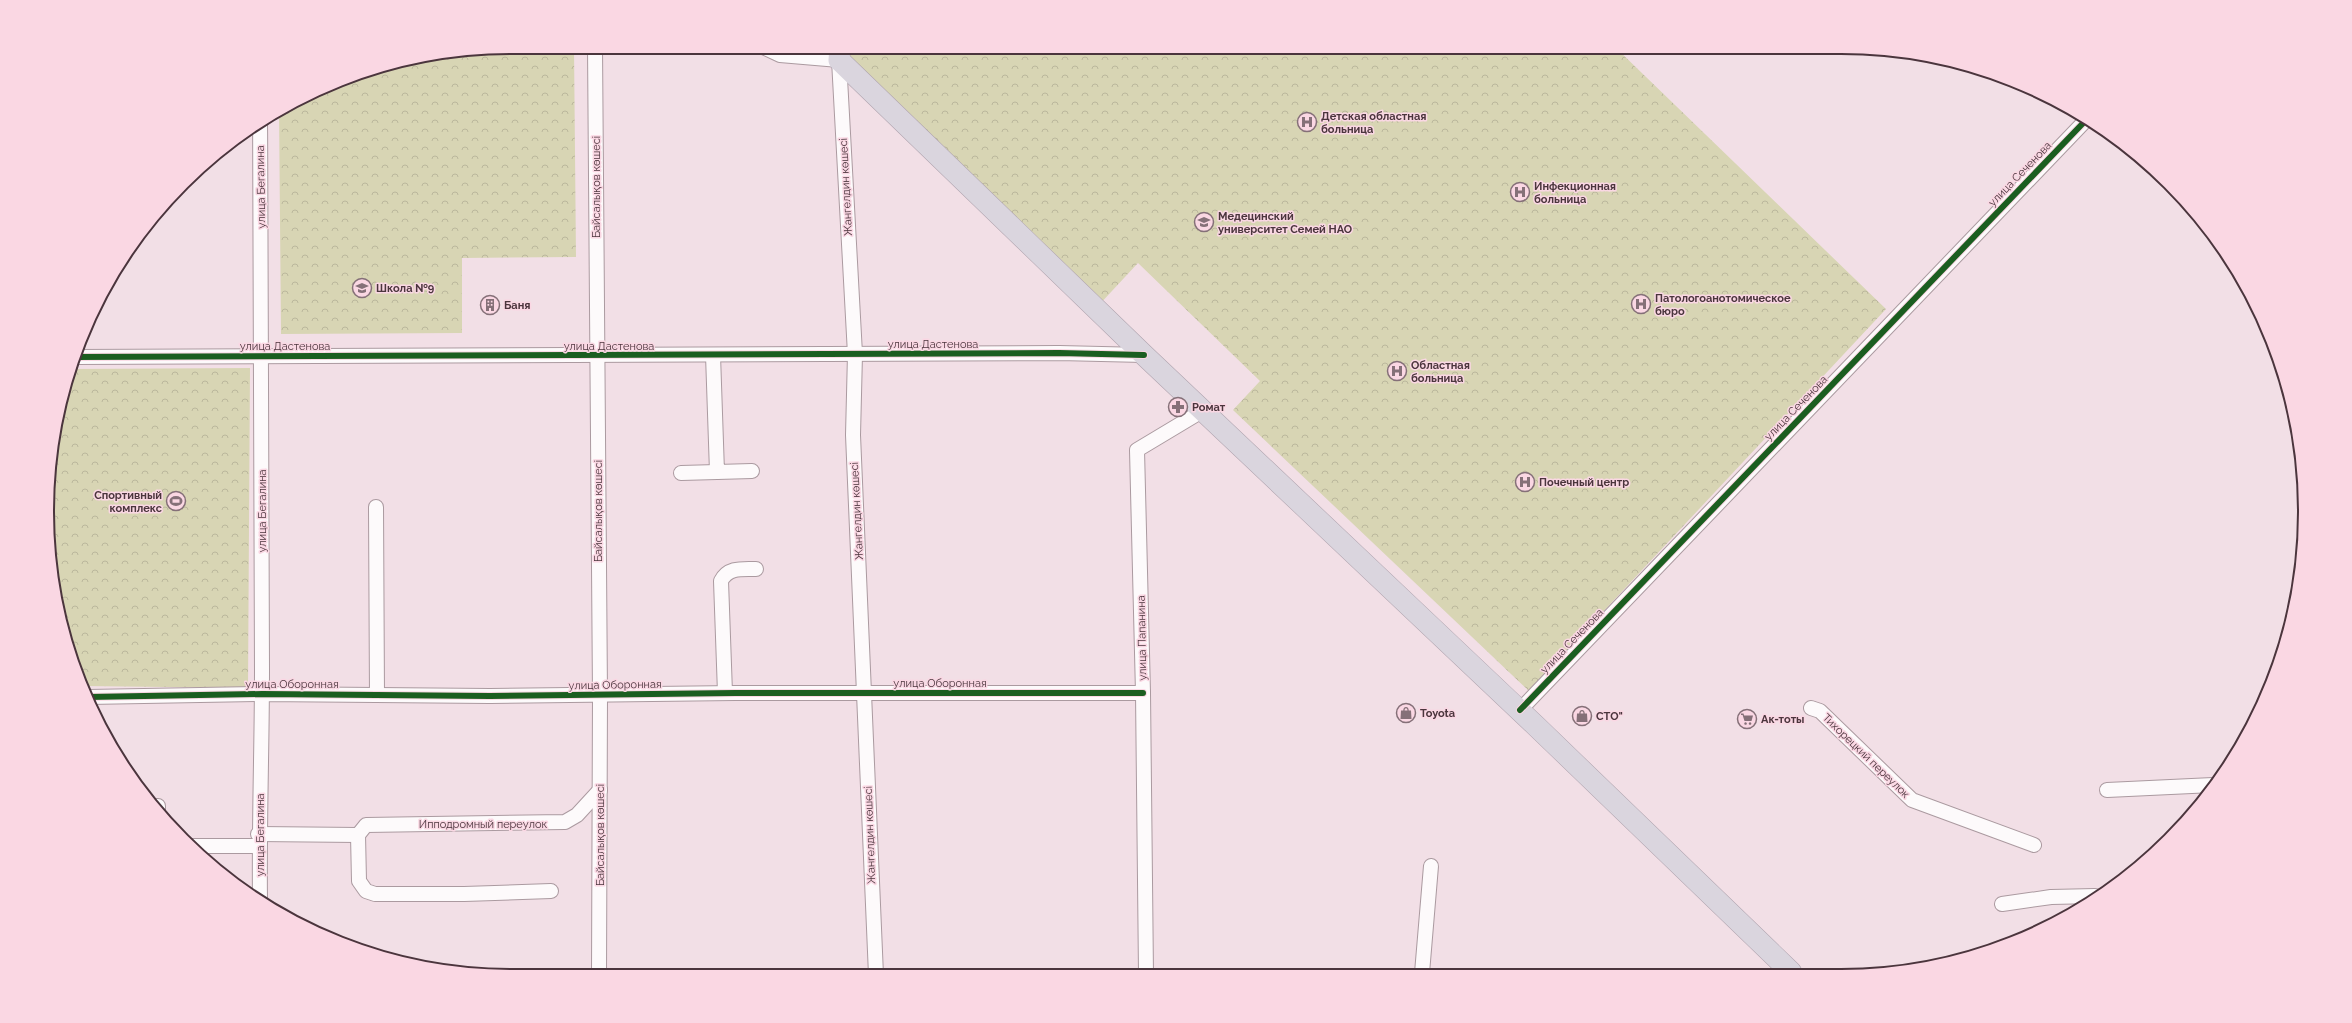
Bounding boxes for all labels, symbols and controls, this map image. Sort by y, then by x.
place label: Детская областная больница [1321,110,1426,136]
hospital icon: Детская областная больница [1296,111,1318,133]
street label: Байсалықов көшесі [590,136,603,238]
street label: Жангелдин көшесі [837,138,855,236]
street label: улица Сеченова [1986,139,2054,209]
street label: улица Бегалина [254,145,268,229]
place label: Инфекционная больница [1534,180,1616,206]
hospital icon: Инфекционная больница [1509,181,1531,203]
place label: Медецинский университет Семей НАО [1218,210,1352,236]
school or university icon: Медецинский университет Семей НАО [1193,211,1215,233]
school or university icon: Школа №9 [351,277,373,299]
place label: Школа №9 [376,282,435,295]
place label: Патологоанотомическое бюро [1655,292,1791,318]
hospital icon: Патологоанотомическое бюро [1630,293,1652,315]
building icon: Баня [479,294,501,316]
place label: Баня [504,299,530,312]
street label: улица Дастенова [888,338,978,351]
street label: улица Дастенова [240,340,330,353]
street label: улица Дастенова [564,340,654,353]
place label: Областная больница [1411,359,1470,385]
hospital icon: Областная больница [1386,360,1408,382]
street label: улица Сеченова [1762,373,1830,443]
pharmacy icon: Ромат [1167,396,1189,418]
place label: Ромат [1192,401,1226,414]
street label: Байсалықов көшесі [592,460,605,562]
street label: Жангелдин көшесі [848,462,866,560]
street label: улица Бегалина [256,469,269,553]
hospital icon: Почечный центр [1514,471,1536,493]
place label: Почечный центр [1539,476,1629,489]
place label: Спортивный комплекс [94,489,162,515]
sports icon: Спортивный комплекс [165,490,187,512]
street label: улица Папанина [1135,595,1149,681]
street label: улица Сеченова [1538,606,1606,676]
street label: улица Оборонная [893,677,987,690]
street label: улица Оборонная [245,678,339,691]
street label: улица Оборонная [568,678,662,692]
shop icon: Toyota [1395,702,1417,724]
shop icon: СТО" [1571,705,1593,727]
place label: Toyota [1420,707,1455,720]
supermarket icon: Ак-тоты [1736,708,1758,730]
place label: СТО" [1596,710,1623,723]
street label: Тихорецкий переулок [1820,711,1912,801]
place label: Ак-тоты [1761,713,1804,726]
street label: Байсалықов көшесі [594,784,607,886]
street label: Жангелдин көшесі [862,786,878,884]
street label: улица Бегалина [254,793,267,877]
street label: Ипподромный переулок [419,818,547,831]

